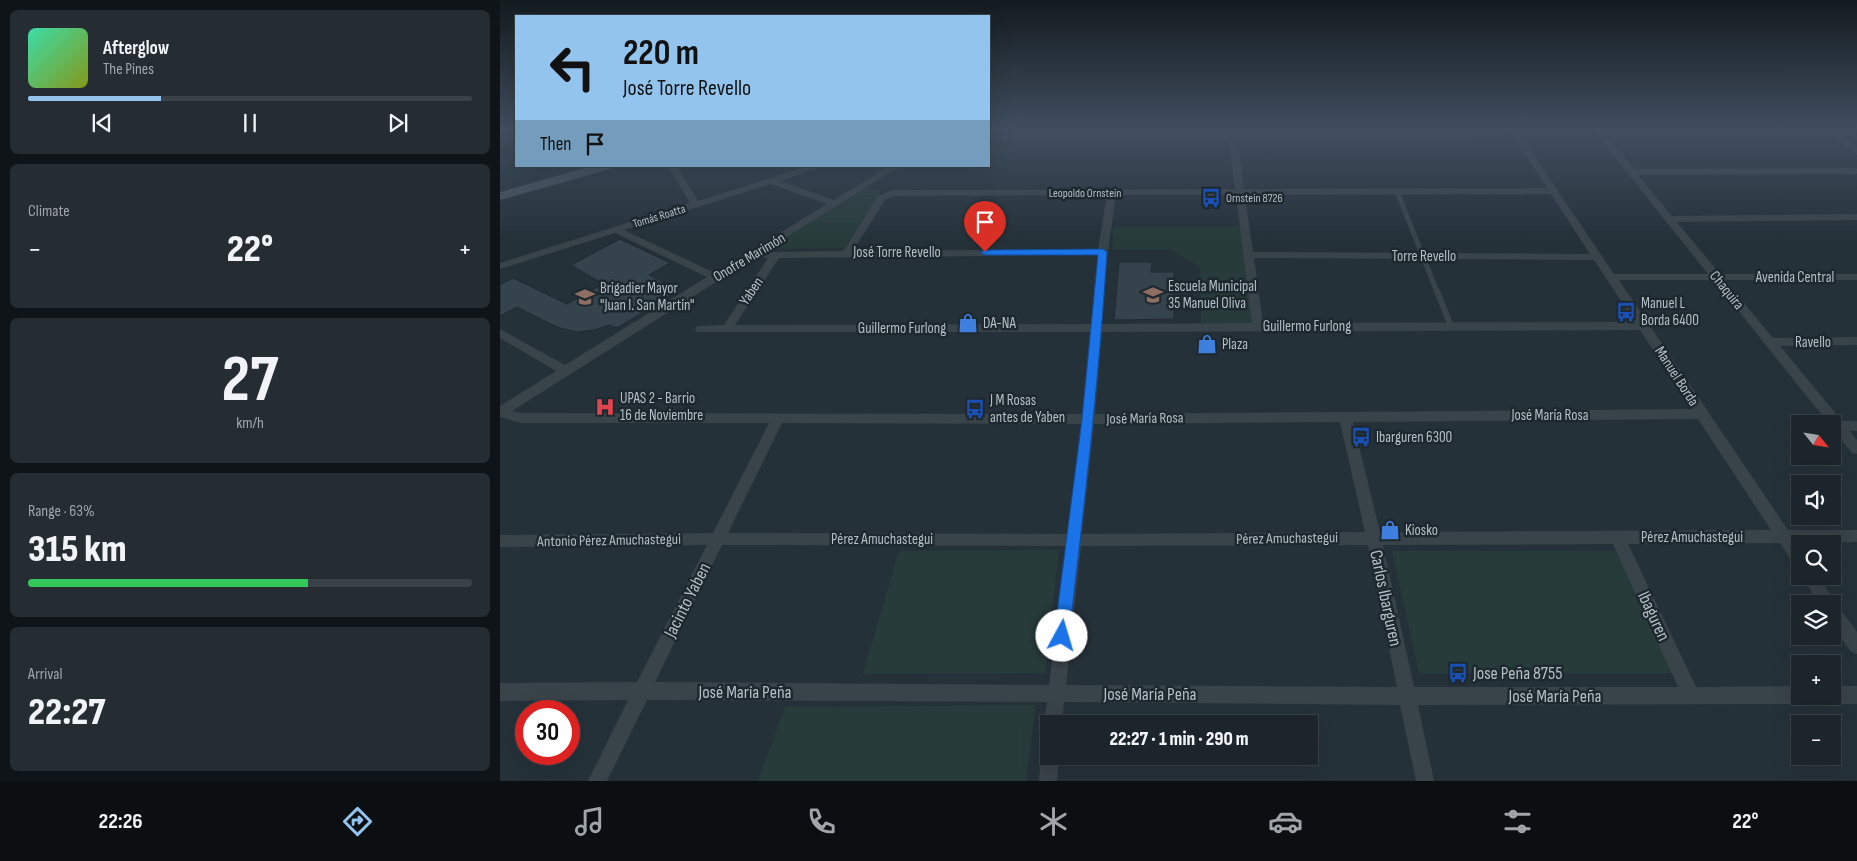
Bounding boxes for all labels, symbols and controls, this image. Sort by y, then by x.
text: 220 m [623,32,699,75]
icon: left [540,35,605,100]
text: Afterglow [103,37,169,60]
text: The Pines [103,60,154,79]
text: José Torre Revello [623,75,751,102]
icon: previous [88,109,116,137]
icon: pause [236,109,264,137]
icon: next [384,109,412,137]
icon: arrive [581,130,609,158]
text: Then [540,133,571,156]
street label: Leopoldo Ornstein [1049,186,1121,201]
bus stop icon: Ornstein 8726 [1200,187,1222,209]
place label: Ornstein 8726 [1226,191,1283,206]
street label: Tomás Roatta [631,201,688,232]
pin [964,201,1006,252]
text: Climate [28,202,70,221]
icon: arrive [971,208,999,236]
text: 22° [227,227,273,272]
street label: Onofre Marimón [710,228,789,286]
text: − [28,233,42,266]
text: + [458,233,472,266]
street label: José Torre Revello [852,243,941,262]
street label: Torre Revello [1392,247,1456,266]
street label: Chaquira [1705,267,1748,314]
street label: Avenida Central [1755,268,1834,287]
street label: Yaben [735,274,768,309]
place label: Escuela Municipal 35 Manuel Oliva [1168,277,1257,313]
place label: Brigadier Mayor "Juan I. San Martín" [600,279,694,315]
school or university icon: Escuela Municipal 35 Manuel Oliva [1142,284,1164,306]
school or university icon: Brigadier Mayor "Juan I. San Martín" [574,286,596,308]
place label: Manuel L Borda 6400 [1641,294,1699,330]
bus stop icon: Manuel L Borda 6400 [1615,301,1637,323]
shop icon: DA-NA [957,312,979,334]
place label: DA-NA [983,314,1016,333]
street label: Guillermo Furlong [1263,317,1351,336]
street label: Guillermo Furlong [858,319,946,338]
shop icon: Plaza [1196,333,1218,355]
street label: Ravello [1795,333,1831,352]
place label: Plaza [1222,335,1248,354]
text: 27 [222,342,278,420]
street label: Manuel Borda [1650,343,1703,410]
place label: UPAS 2 - Barrio 16 de Noviembre [620,389,703,425]
place label: J M Rosas antes de Yaben [989,391,1065,427]
hospital icon: UPAS 2 - Barrio 16 de Noviembre [594,396,616,418]
bus stop icon: J M Rosas antes de Yaben [964,398,986,420]
street label: José María Rosa [1510,406,1589,425]
street label: José María Rosa [1105,408,1184,429]
text: km/h [236,414,264,433]
north arrow [1791,415,1841,465]
map controls [1791,415,1841,765]
bus stop icon: Ibarguren 6300 [1350,426,1372,448]
place label: Ibarguren 6300 [1376,428,1452,447]
button: sound [1791,475,1841,525]
text: Range · 63% [28,502,95,521]
shop icon: Kiosko [1379,519,1401,541]
place label: Kiosko [1405,521,1438,540]
text: 315 km [28,527,127,572]
street label: Pérez Amuchastegui [1236,528,1338,549]
street label: Pérez Amuchastegui [1641,528,1743,547]
street label: Antonio Pérez Amuchastegui [536,530,681,551]
street label: Pérez Amuchastegui [831,530,933,549]
button: search [1791,535,1841,585]
street label: Carlos Ibarguren [1365,548,1406,648]
street label: Jacinto Yaben [659,559,715,642]
street label: Ibaguren [1633,588,1674,644]
button: layers [1791,595,1841,645]
position arrow [1035,609,1087,661]
button: + [1791,655,1841,705]
bus stop icon: Jose Peña 8755 [1447,662,1469,684]
place label: Jose Peña 8755 [1472,663,1563,684]
text: Arrival [28,665,62,684]
street label: José María Peña [697,682,792,703]
street label: José María Peña [1102,684,1197,705]
street label: José María Peña [1507,686,1602,707]
text: 22:27 [28,690,105,735]
speed limit sign: 30 [515,700,580,765]
button: − [1791,715,1841,765]
text: 22:27 · 1 min · 290 m [1109,728,1249,751]
icon: directions [340,804,375,839]
icon: music [572,804,607,839]
icon: phone [804,804,839,839]
icon: climate [1036,804,1071,839]
icon: car [1268,804,1303,839]
icon: filters [1500,804,1535,839]
text: 22:26 [99,808,143,835]
text: 22° [1732,808,1758,835]

